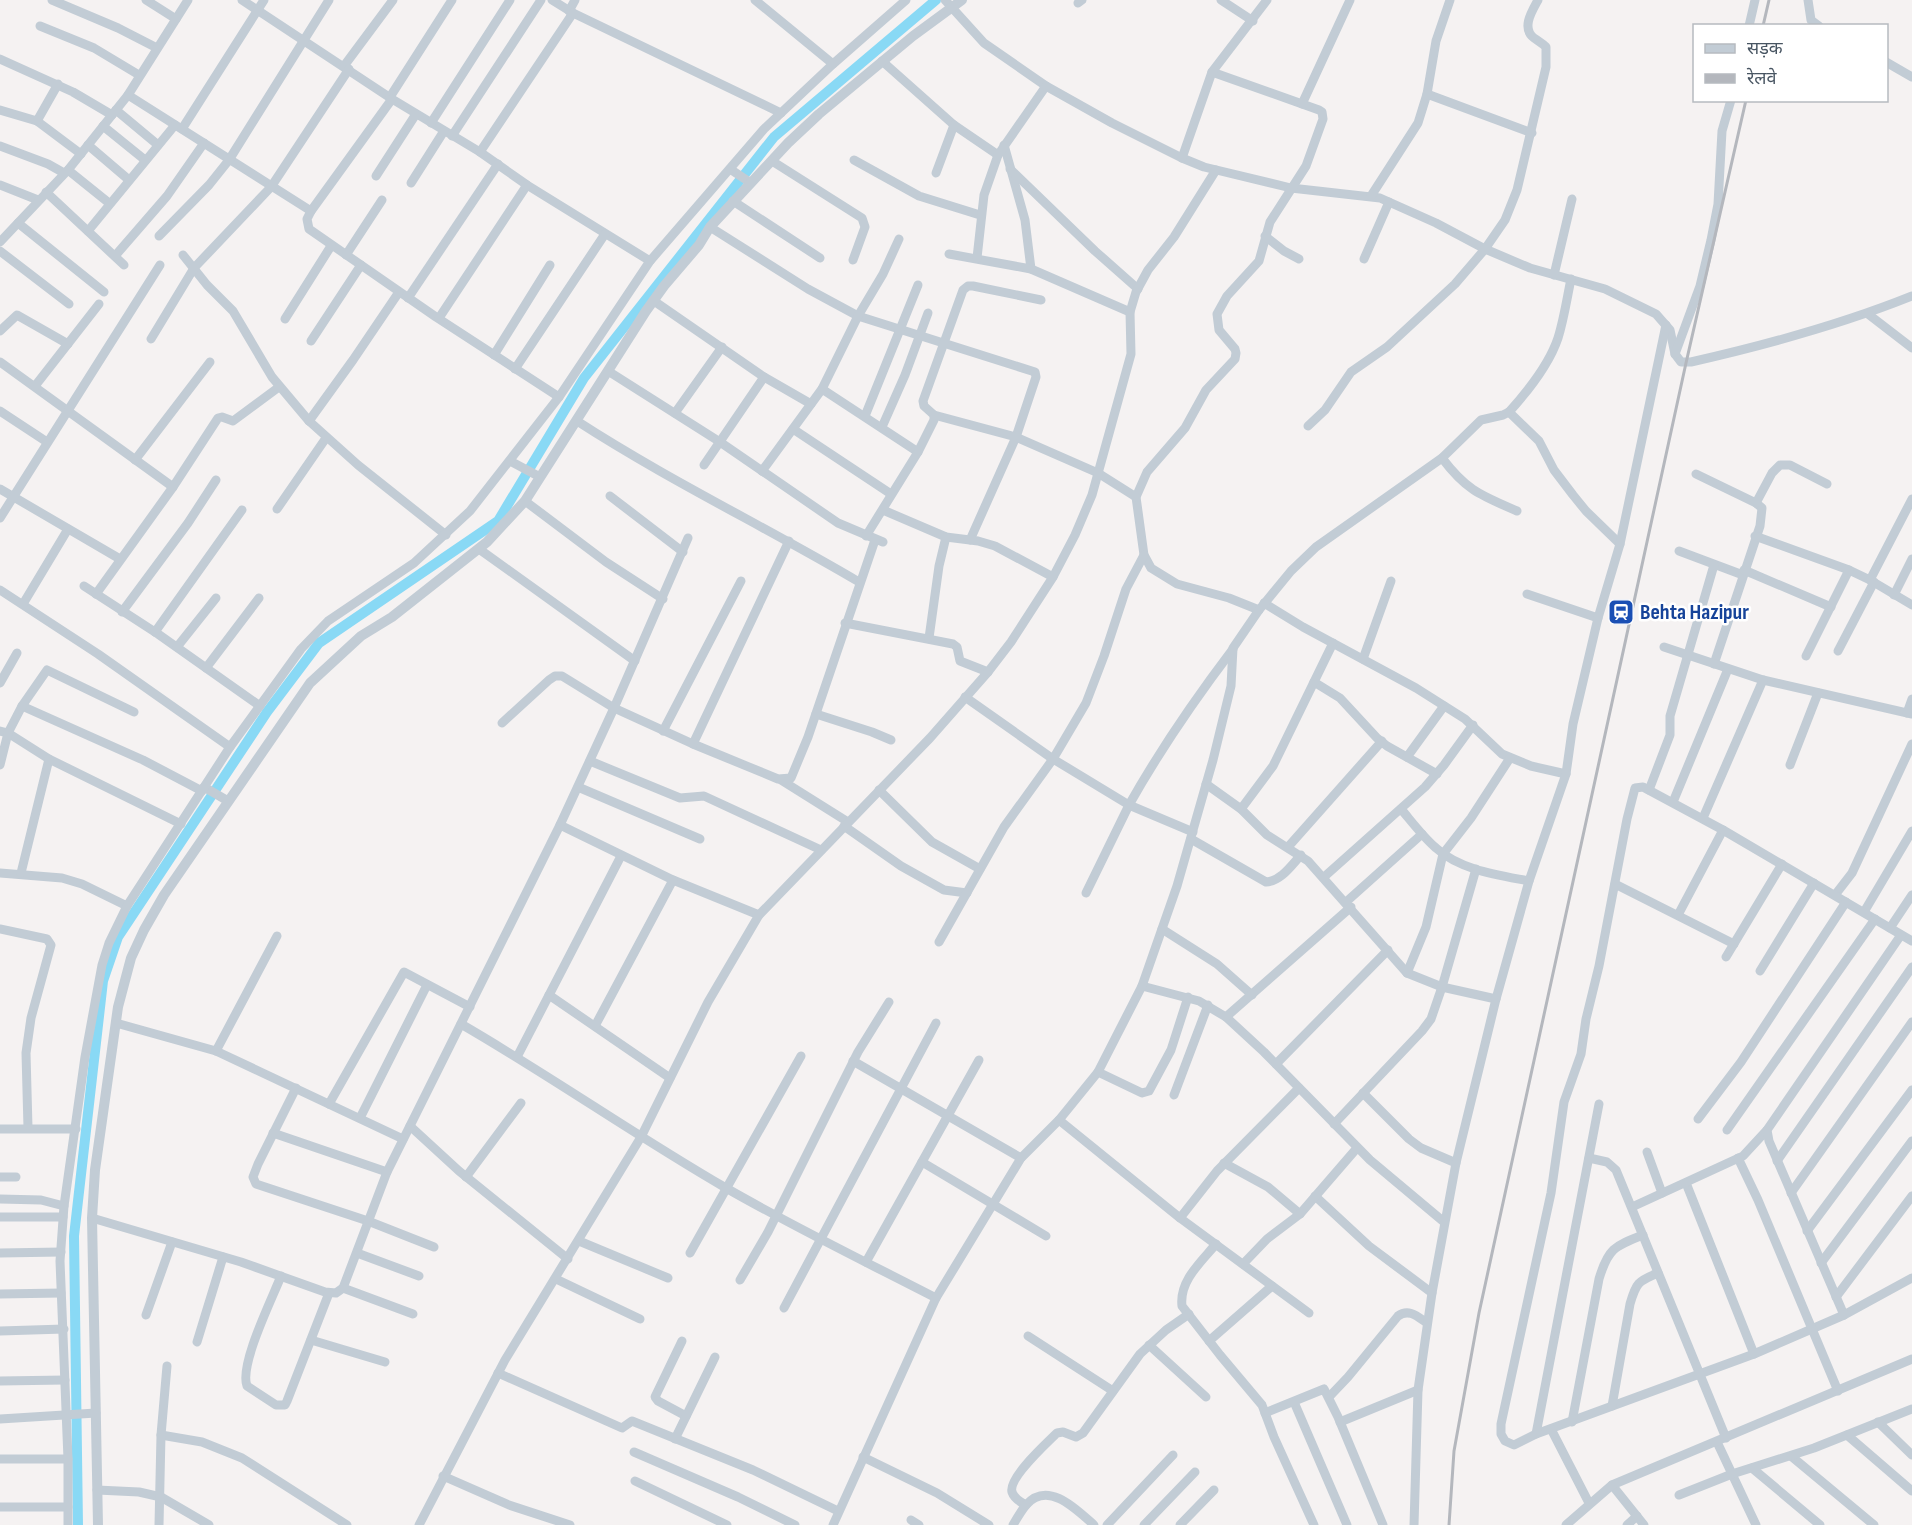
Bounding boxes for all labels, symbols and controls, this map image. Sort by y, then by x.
legend [1693,24,1888,102]
text: सड़क [1747,38,1784,59]
text: रेलवे [1746,67,1778,89]
station icon: Behta Hazipur [1606,597,1636,627]
place label: Behta Hazipur [1640,599,1749,626]

